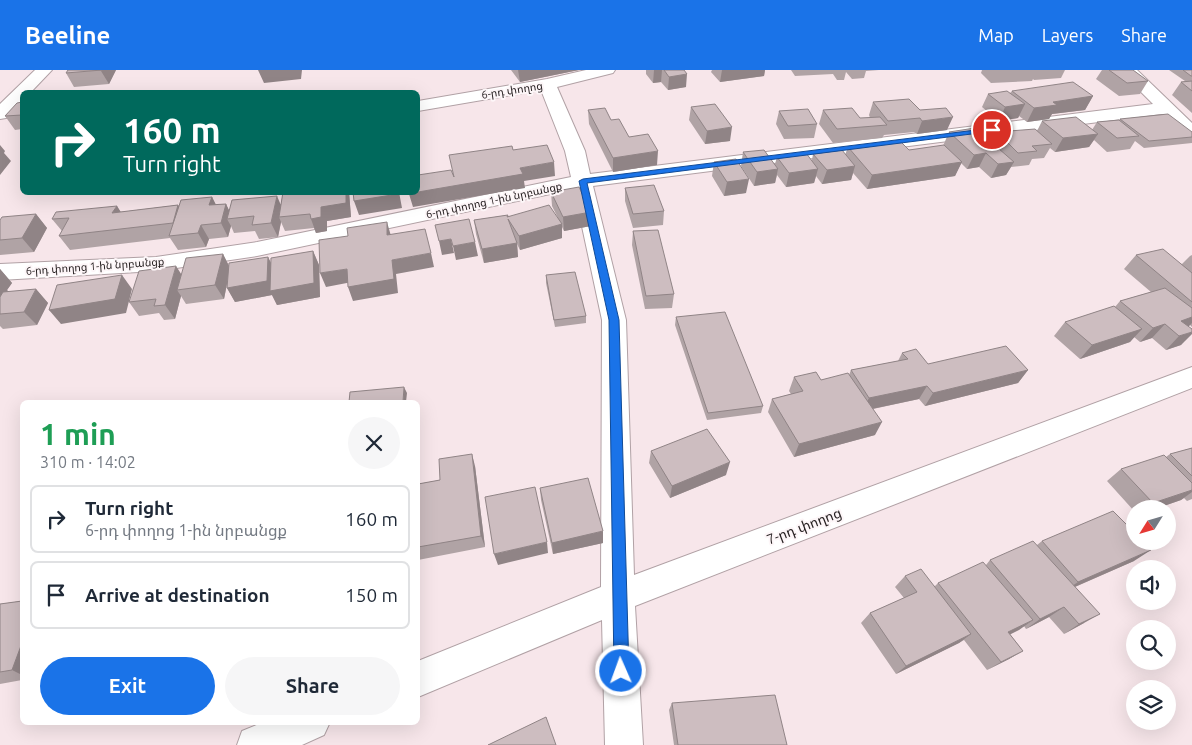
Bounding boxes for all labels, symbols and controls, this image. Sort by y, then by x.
text: Beeline [25,22,110,49]
text: Map [978,25,1014,45]
text: Layers [1042,25,1093,45]
text: Share [1121,25,1167,45]
street label: 6-րդ փողոց [481,79,544,102]
pin [971,109,1013,151]
icon: right [40,110,105,175]
text: 160 m [123,110,221,150]
icon: arrive [978,116,1006,144]
text: Turn right [123,151,221,176]
street label: 6-րդ փողոց 1-ին նրբանցք [425,180,563,221]
street label: 6-րդ փողոց 1-ին նրբանցք [25,255,165,278]
text: 1 min [40,417,116,451]
button: close [348,417,400,469]
text: 310 m · 14:02 [40,453,136,471]
text: Turn right [85,497,173,519]
north arrow [1126,500,1176,550]
map controls [1126,500,1176,730]
street label: 7-րդ փողոց [764,504,844,548]
icon: right [42,505,70,533]
text: 160 m [345,508,398,530]
text: 6-րդ փողոց 1-ին նրբանցք [85,521,287,539]
button: sound [1126,560,1176,610]
icon: arrive [42,581,70,609]
text: Arrive at destination [85,584,270,606]
text: 150 m [345,584,398,606]
button: search [1126,620,1176,670]
position arrow [594,644,646,696]
button: Exit [40,657,215,715]
button: Share [225,657,400,715]
button: layers [1126,680,1176,730]

